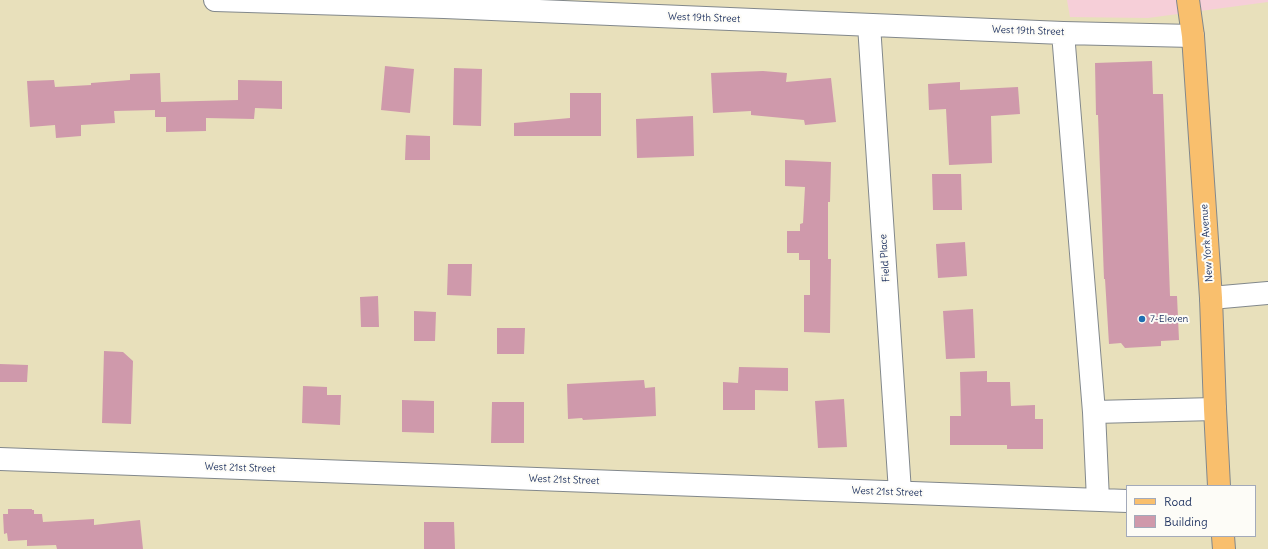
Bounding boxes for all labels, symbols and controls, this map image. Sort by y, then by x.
street label: West 19th Street [668,11,740,25]
street label: West 19th Street [992,24,1064,38]
street label: New York Avenue [1198,204,1216,282]
street label: Field Place [877,234,893,282]
place label: 7-Eleven [1150,313,1188,325]
marker: 7-Eleven [1137,314,1147,324]
street label: West 21st Street [204,461,276,475]
street label: West 21st Street [528,473,600,487]
street label: West 21st Street [851,485,923,499]
legend [1126,485,1256,537]
text: Road [1164,494,1192,509]
text: Building [1164,514,1208,529]

